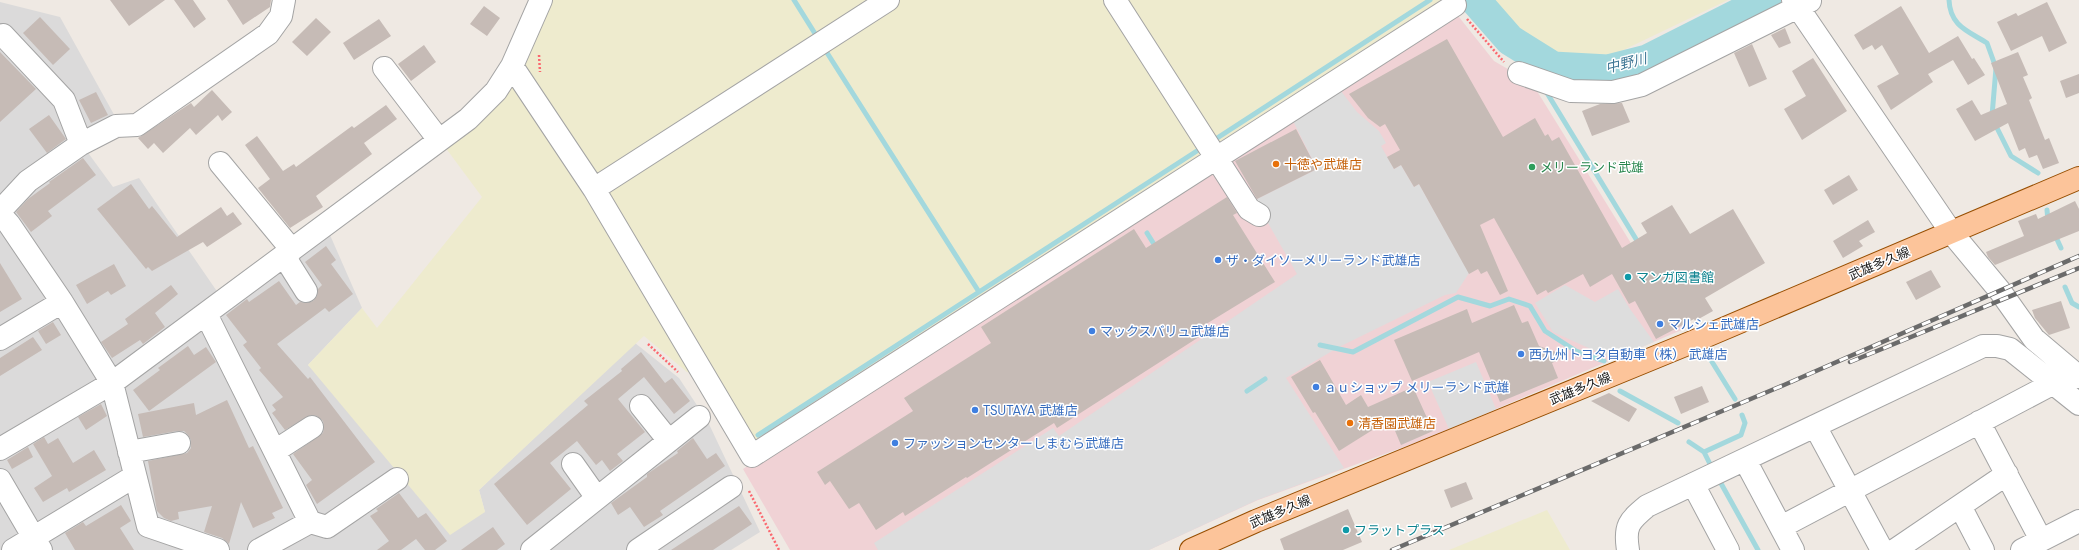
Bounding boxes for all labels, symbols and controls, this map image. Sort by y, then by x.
water label: 中野川 [1603,49,1650,77]
place label: 十徳や武雄店 [1284,156,1362,173]
marker: 十徳や武雄店 [1271,159,1281,169]
place label: メリーランド武雄 [1540,159,1644,176]
marker: メリーランド武雄 [1527,162,1537,172]
street label: 武雄多久線 [1846,243,1912,284]
place label: ザ・ダイソーメリーランド武雄店 [1226,252,1420,269]
marker: ザ・ダイソーメリーランド武雄店 [1213,255,1223,265]
place label: マンガ図書館 [1636,269,1714,286]
marker: マンガ図書館 [1623,272,1633,282]
place label: マルシェ武雄店 [1668,316,1759,333]
marker: マルシェ武雄店 [1655,319,1665,329]
place label: マックスバリュ武雄店 [1100,323,1230,340]
marker: マックスバリュ武雄店 [1087,326,1097,336]
place label: 西九州トヨタ自動車（株） 武雄店 [1529,346,1727,363]
marker: 西九州トヨタ自動車（株） 武雄店 [1516,349,1526,359]
street label: 武雄多久線 [1547,368,1614,409]
place label: ａｕショップ メリーランド武雄 [1324,379,1509,396]
marker: ａｕショップ メリーランド武雄 [1311,382,1321,392]
place label: TSUTAYA 武雄店 [983,402,1078,419]
marker: TSUTAYA 武雄店 [970,405,980,415]
place label: 清香園武雄店 [1358,415,1436,432]
marker: 清香園武雄店 [1345,418,1355,428]
place label: ファッションセンターしまむら武雄店 [903,435,1124,452]
marker: ファッションセンターしまむら武雄店 [890,438,900,448]
street label: 武雄多久線 [1247,491,1313,532]
place label: フラットプラス [1354,522,1445,539]
marker: フラットプラス [1341,525,1351,535]

